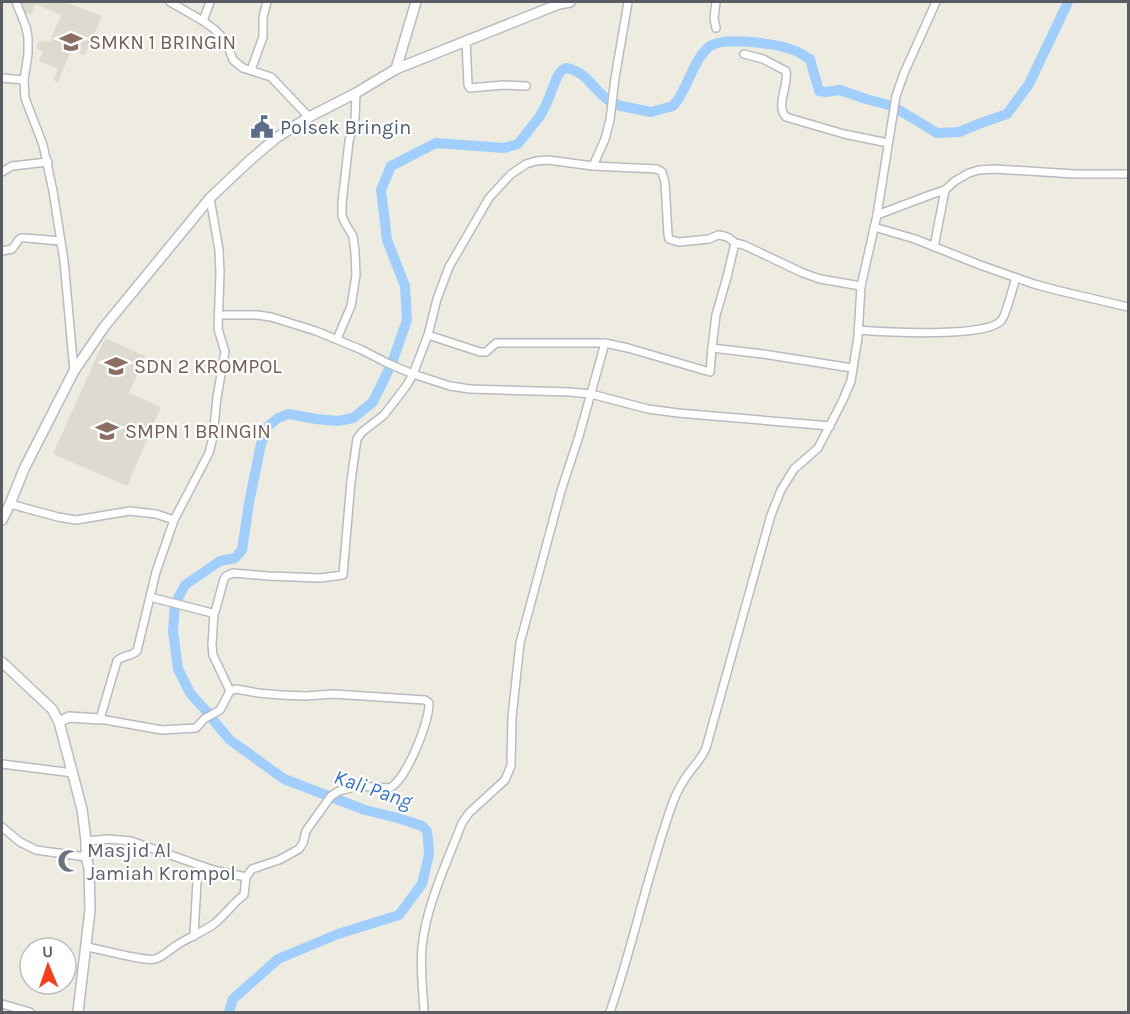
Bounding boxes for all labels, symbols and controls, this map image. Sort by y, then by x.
school or university icon: SMKN 1 BRINGIN [58,29,84,55]
place label: SMKN 1 BRINGIN [89,31,236,54]
public building icon: Polsek Bringin [249,114,275,140]
place label: Polsek Bringin [280,116,411,139]
school or university icon: SDN 2 KROMPOL [103,353,129,379]
place label: SDN 2 KROMPOL [134,355,282,378]
school or university icon: SMPN 1 BRINGIN [94,418,120,444]
place label: SMPN 1 BRINGIN [125,420,271,443]
water label: Kali Pang [331,765,416,814]
place label: Masjid Al Jamiah Krompol [87,839,236,885]
mosque icon: Masjid Al Jamiah Krompol [56,848,82,874]
north arrow [18,936,78,996]
text: U [42,942,53,961]

